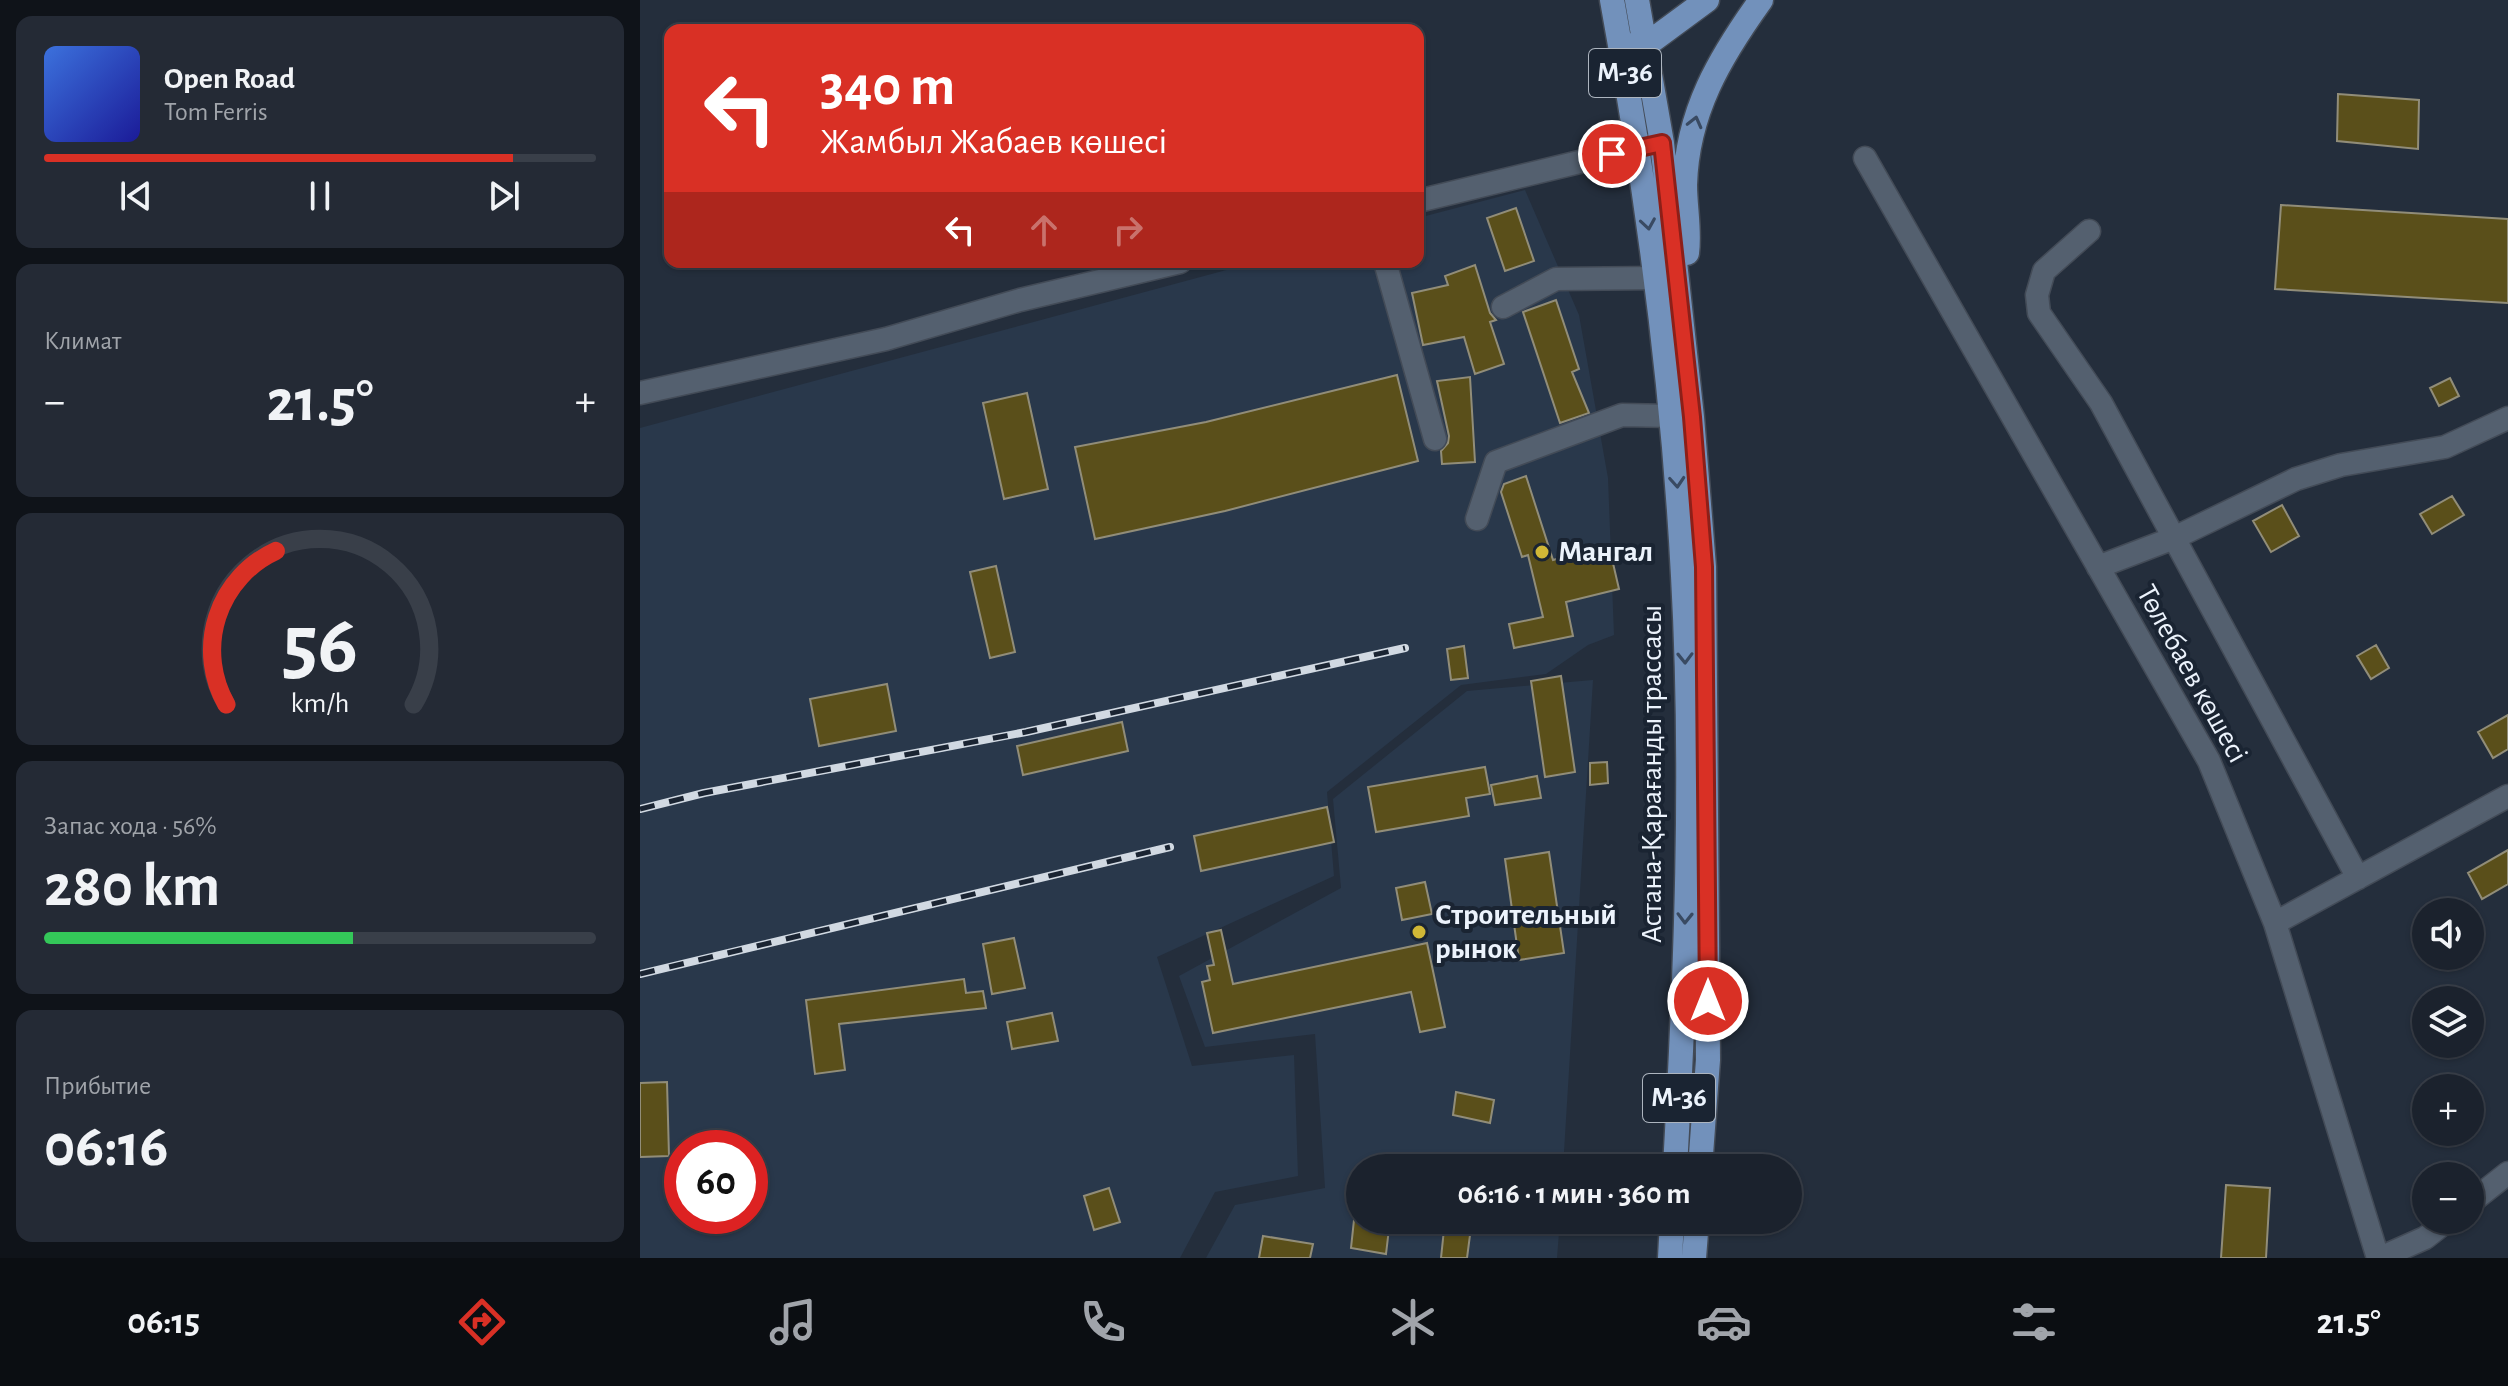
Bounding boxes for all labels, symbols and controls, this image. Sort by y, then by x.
road number: M-36 [1589,49,1661,97]
icon: left [688,56,792,160]
text: 340 m [820,59,955,115]
text: Open Road [164,64,295,94]
text: Tom Ferris [164,99,268,125]
one-way arrow [1685,116,1702,129]
pin [1578,120,1646,188]
text: Жамбыл Жабаев көшесі [820,124,1167,160]
icon: arrive [1590,132,1634,176]
icon: previous [114,174,158,218]
icon: pause [298,174,342,218]
icon: next [482,174,526,218]
icon: left [938,208,982,252]
icon: ahead [1022,208,1066,252]
icon: right [1106,208,1150,252]
one-way arrow [1639,217,1656,231]
text: Климат [44,328,121,354]
text: 21.5° [266,372,374,432]
text: − [44,380,65,424]
text: + [575,380,596,424]
one-way arrow [1668,476,1685,489]
place label: Мангал [1558,537,1653,567]
marker: Мангал [1533,543,1551,561]
street label: Төлебаев көшесі [2131,580,2253,768]
text: 56 [282,604,358,688]
street label: Астана-Қарағанды трассасы [1637,605,1667,943]
one-way arrow [1676,652,1694,665]
text: km/h [291,689,349,718]
text: Запас хода · 56% [44,813,217,839]
text: 280 km [44,857,220,917]
map controls [2412,898,2484,1234]
button: sound [2412,898,2484,970]
place label: Строительный рынок [1435,900,1617,964]
one-way arrow [1676,912,1693,925]
marker: Строительный рынок [1410,923,1428,941]
position arrow [1666,959,1750,1043]
button: layers [2412,986,2484,1058]
text: Прибытие [44,1073,151,1099]
road number: M-36 [1643,1074,1715,1122]
button: + [2412,1074,2484,1146]
text: 06:16 [44,1117,169,1177]
speed limit sign: 60 [664,1130,768,1234]
button: − [2412,1162,2484,1234]
text: 06:16 · 1 мин · 360 m [1458,1179,1690,1209]
icon: directions [454,1294,510,1350]
icon: music [765,1294,821,1350]
icon: phone [1075,1294,1131,1350]
icon: climate [1385,1294,1441,1350]
icon: car [1696,1294,1752,1350]
icon: filters [2006,1294,2062,1350]
text: 06:15 [127,1304,200,1340]
text: 21.5° [2316,1304,2381,1340]

